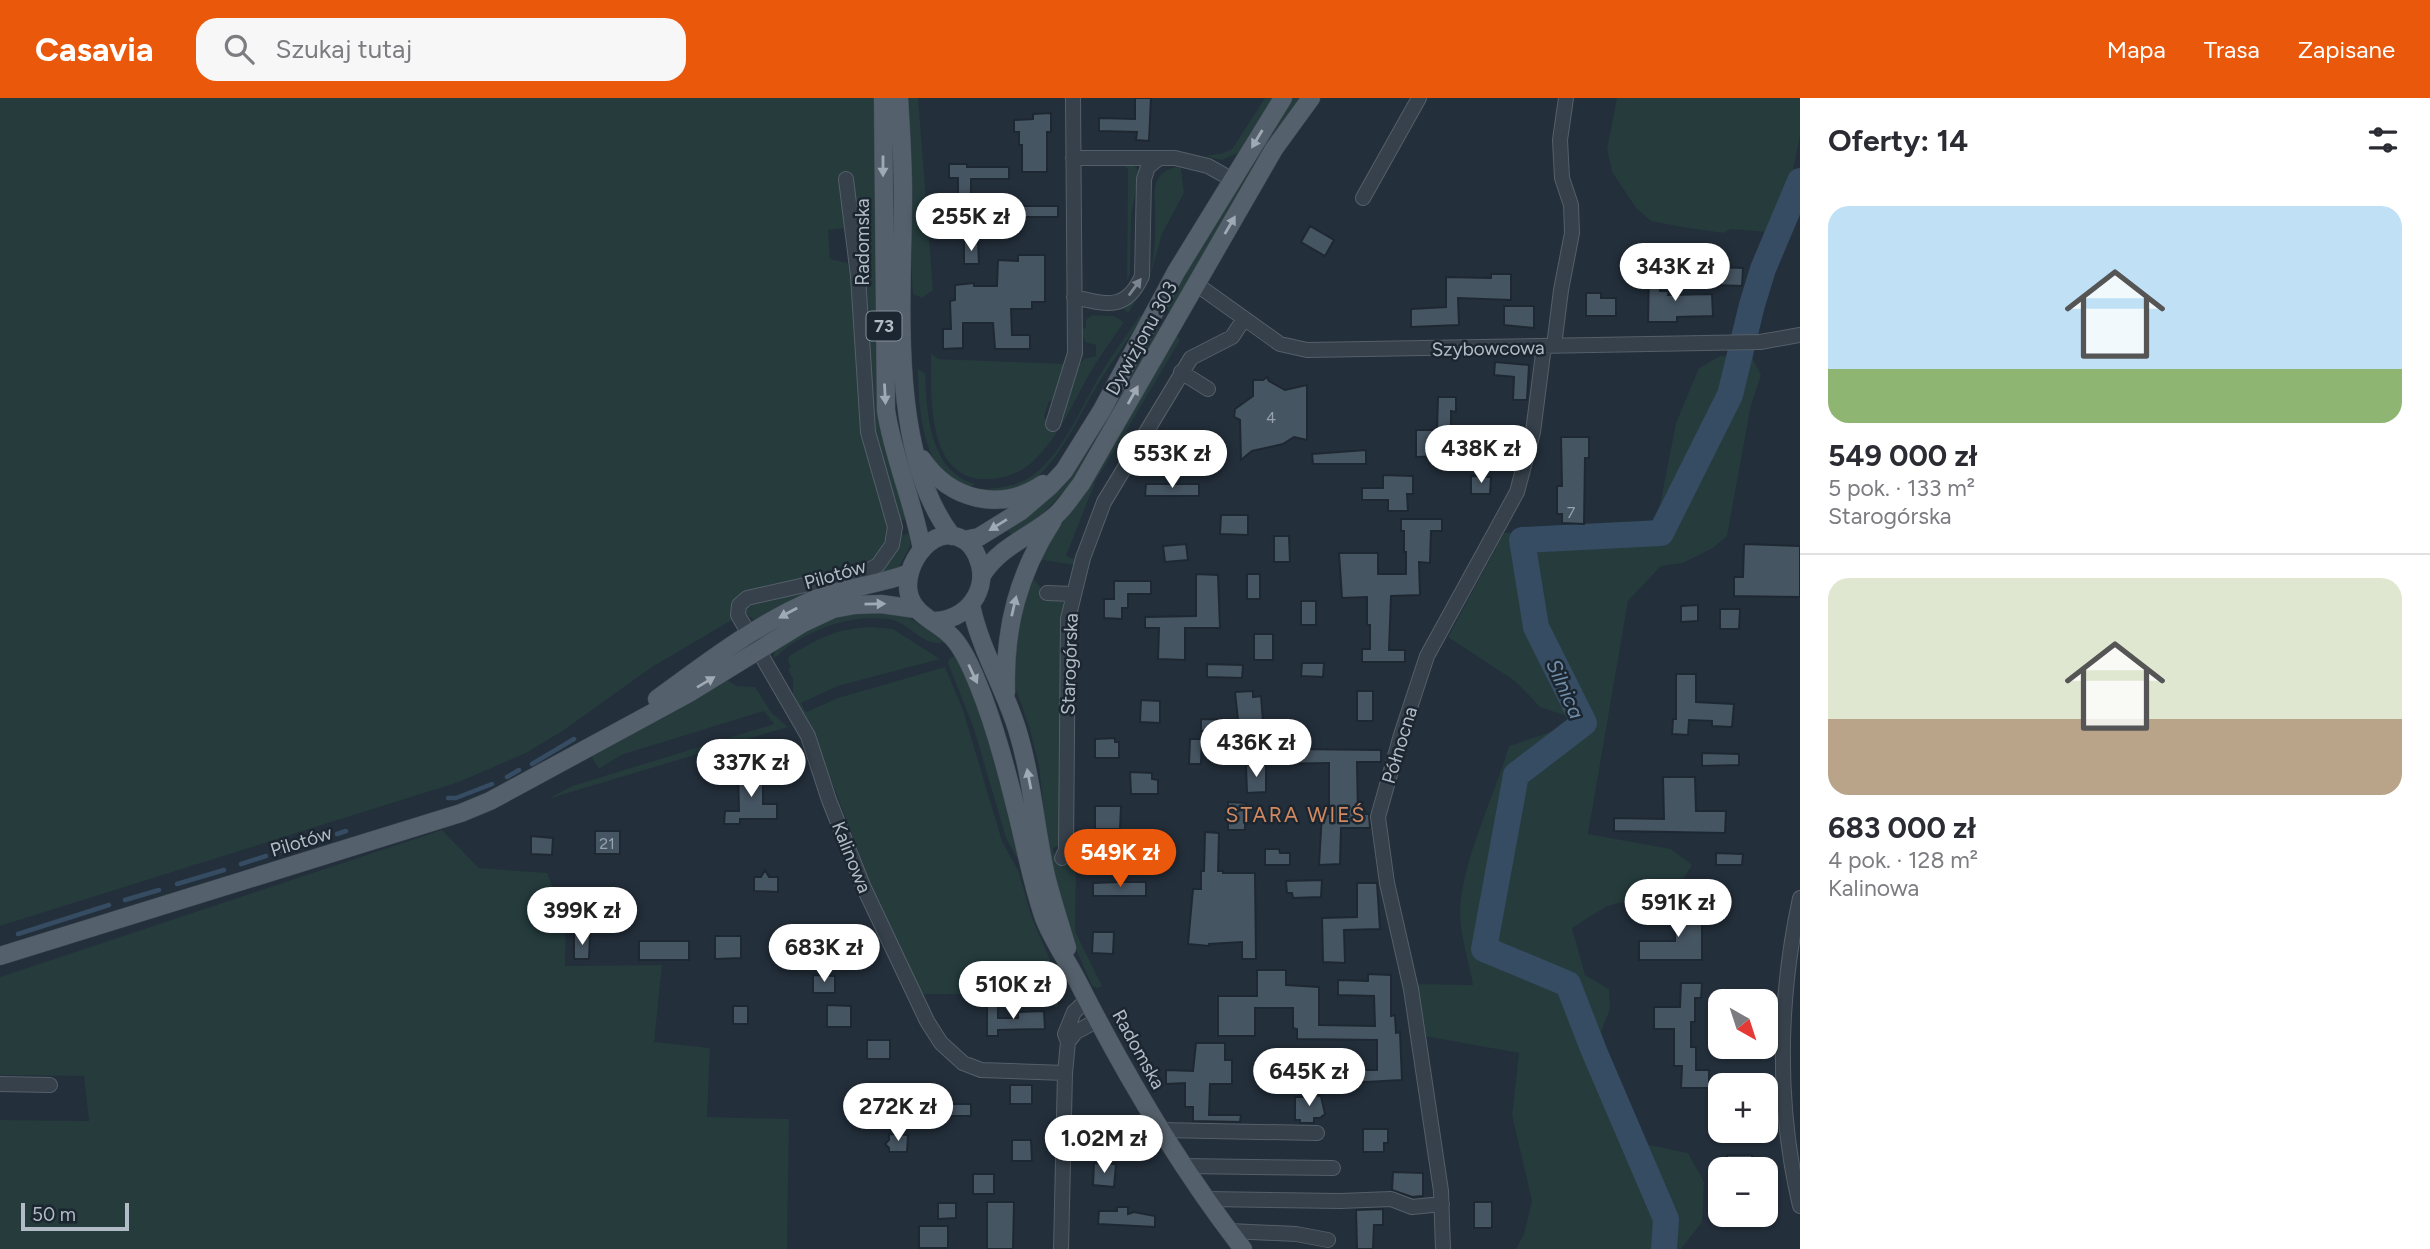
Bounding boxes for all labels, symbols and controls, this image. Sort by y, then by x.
search box [196,18,686,81]
text: Casavia [35,30,154,69]
icon: search [220,30,258,68]
text: Szukaj tutaj [276,33,412,65]
text: Mapa [2107,35,2166,64]
text: Trasa [2204,35,2260,64]
text: Zapisane [2298,35,2395,64]
icon: filters [2364,121,2402,159]
text: Oferty: 14 [1828,122,1968,159]
one-way arrow [1251,129,1263,148]
one-way arrow [877,155,889,177]
pin: 255K zł [906,194,1036,253]
street label: Radomska [851,198,874,286]
text: 255K zł [932,202,1010,230]
one-way arrow [1223,216,1236,235]
pin: 343K zł [1610,244,1740,303]
icon: home [2052,251,2178,377]
text: 343K zł [1636,252,1714,280]
street label: Dywizjonu 303 [1101,277,1182,399]
one-way arrow [1127,278,1141,296]
road number: 73 [866,311,902,340]
street label: Szybowcowa [1431,336,1545,361]
one-way arrow [880,383,891,405]
one-way arrow [1127,385,1139,405]
house number: 4 [1266,408,1276,427]
pin: 438K zł [1416,426,1546,485]
pin: 553K zł [1107,430,1237,490]
text: 438K zł [1441,434,1521,462]
text: 549 000 zł [1828,437,1977,474]
text: 553K zł [1133,439,1211,467]
text: 5 pok. · 133 m² [1828,474,1975,502]
text: Starogórska [1828,502,1952,530]
house number: 7 [1567,503,1576,522]
one-way arrow [988,519,1008,532]
street label: Pilotów [801,555,869,594]
one-way arrow [1009,595,1020,617]
one-way arrow [864,598,886,610]
one-way arrow [778,607,798,619]
street label: Starogórska [1056,613,1083,715]
icon: home [2052,623,2178,749]
water label: Silnica [1541,655,1590,723]
one-way arrow [967,664,979,684]
one-way arrow [696,676,715,689]
street label: Północna [1377,704,1422,786]
pin: 436K zł [1191,720,1321,779]
text: 436K zł [1216,728,1296,756]
pin: 337K zł [686,740,816,799]
text: 337K zł [713,748,789,776]
one-way arrow [1024,768,1035,790]
district label: STARA WIEŚ [1225,802,1367,827]
text: 683 000 zł [1828,809,1976,846]
street label: Kalinowa [827,818,876,896]
street label: Pilotów [267,821,335,862]
pin: 549K zł [1055,830,1185,889]
house number: 21 [599,834,615,853]
text: 549K zł [1080,838,1160,866]
text: 4 pok. · 128 m² [1828,846,1978,874]
text: Kalinowa [1828,874,1919,902]
pin: 591K zł [1613,880,1743,939]
pin: 399K zł [517,888,647,947]
text: 591K zł [1641,888,1715,916]
text: 399K zł [543,896,621,924]
pin: 683K zł [759,924,889,984]
text: 683K zł [785,933,863,961]
pin: 510K zł [948,962,1078,1021]
text: 510K zł [975,970,1051,998]
north arrow [1708,989,1778,1059]
map controls [1708,989,1778,1227]
street label: Radomska [1107,1005,1170,1093]
pin: 645K zł [1244,1048,1374,1108]
text: 645K zł [1269,1057,1349,1085]
button: + [1708,1073,1778,1143]
pin: 272K zł [833,1084,963,1143]
text: 272K zł [859,1092,937,1120]
pin: 1.02M zł [1032,1116,1176,1175]
text: 1.02M zł [1061,1124,1147,1152]
button: − [1708,1157,1778,1227]
scale bar [21,1200,130,1232]
text: 50 m [32,1203,76,1226]

